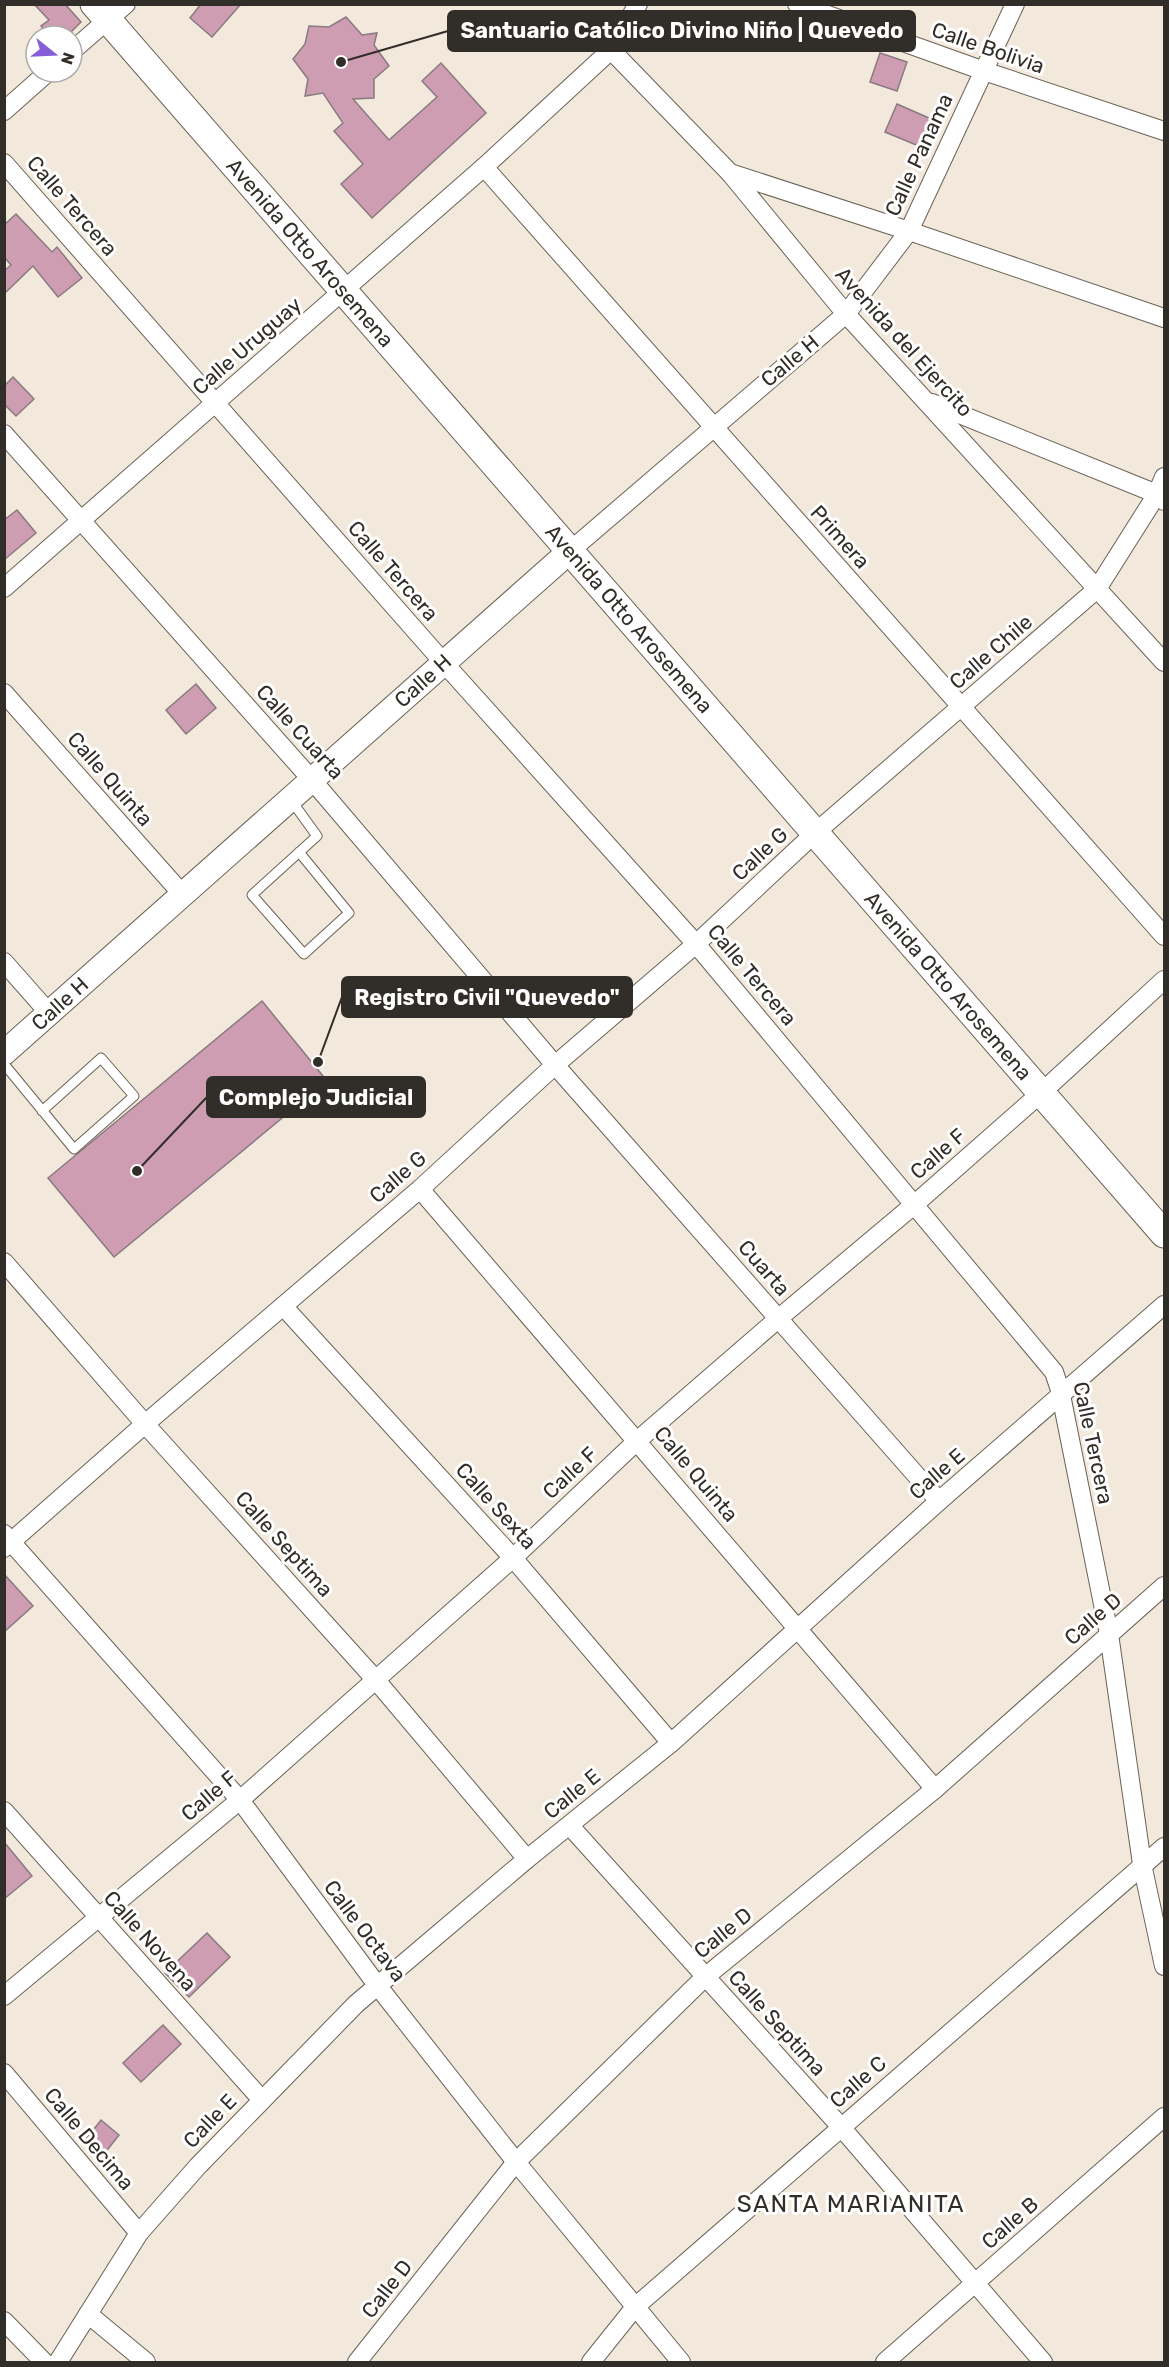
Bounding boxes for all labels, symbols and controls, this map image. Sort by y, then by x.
callout: Santuario Católico Divino Niño | Quevedo [448,11,915,51]
text: Santuario Católico Divino Niño | Quevedo [460,16,904,44]
street label: Calle Bolivia [929,17,1048,78]
north arrow [24,24,84,84]
text: N [57,50,79,67]
street label: Calle Panama [879,90,958,220]
street label: Calle Tercera [22,150,123,261]
street label: Avenida Otto Arosemena [222,153,399,352]
street label: Avenida del Ejercito [831,262,978,422]
street label: Calle Uruguay [187,291,307,400]
street label: Calle H [756,329,824,392]
street label: Primera [806,500,875,573]
street label: Calle Tercera [343,515,444,626]
street label: Avenida Otto Arosemena [541,519,718,718]
street label: Calle Chile [944,609,1037,694]
street label: Calle H [389,649,456,713]
street label: Calle Cuarta [251,679,349,784]
street label: Calle Quinta [63,726,158,831]
street label: Calle G [727,822,793,886]
street label: Avenida Otto Arosemena [860,886,1037,1085]
street label: Calle Tercera [703,919,802,1030]
street label: Calle H [26,972,93,1036]
callout: Registro Civil "Quevedo" [342,977,632,1017]
text: Registro Civil "Quevedo" [354,984,620,1011]
callout: Complejo Judicial [207,1077,425,1117]
text: Complejo Judicial [219,1084,413,1111]
street label: Calle F [905,1123,970,1184]
street label: Calle G [364,1145,431,1208]
street label: Cuarta [733,1235,795,1301]
street label: Calle Tercera [1068,1379,1119,1506]
street label: Calle Quinta [649,1421,744,1527]
street label: Calle F [537,1441,602,1504]
street label: Calle E [904,1443,970,1505]
street label: Calle Sexta [451,1457,542,1554]
street label: Calle Septima [230,1486,338,1602]
street label: Calle D [1059,1587,1126,1650]
street label: Calle E [538,1763,605,1824]
street label: Calle F [176,1765,242,1826]
street label: Calle Octava [319,1875,412,1987]
street label: Calle Novena [99,1885,202,1996]
street label: Calle D [689,1902,757,1963]
street label: Calle Septima [723,1965,831,2081]
street label: Calle C [824,2050,891,2113]
street label: Calle Decima [39,2082,139,2195]
street label: Calle E [178,2088,241,2153]
district label: SANTA MARIANITA [737,2190,965,2218]
street label: Calle B [976,2191,1043,2254]
street label: Calle D [356,2255,417,2323]

